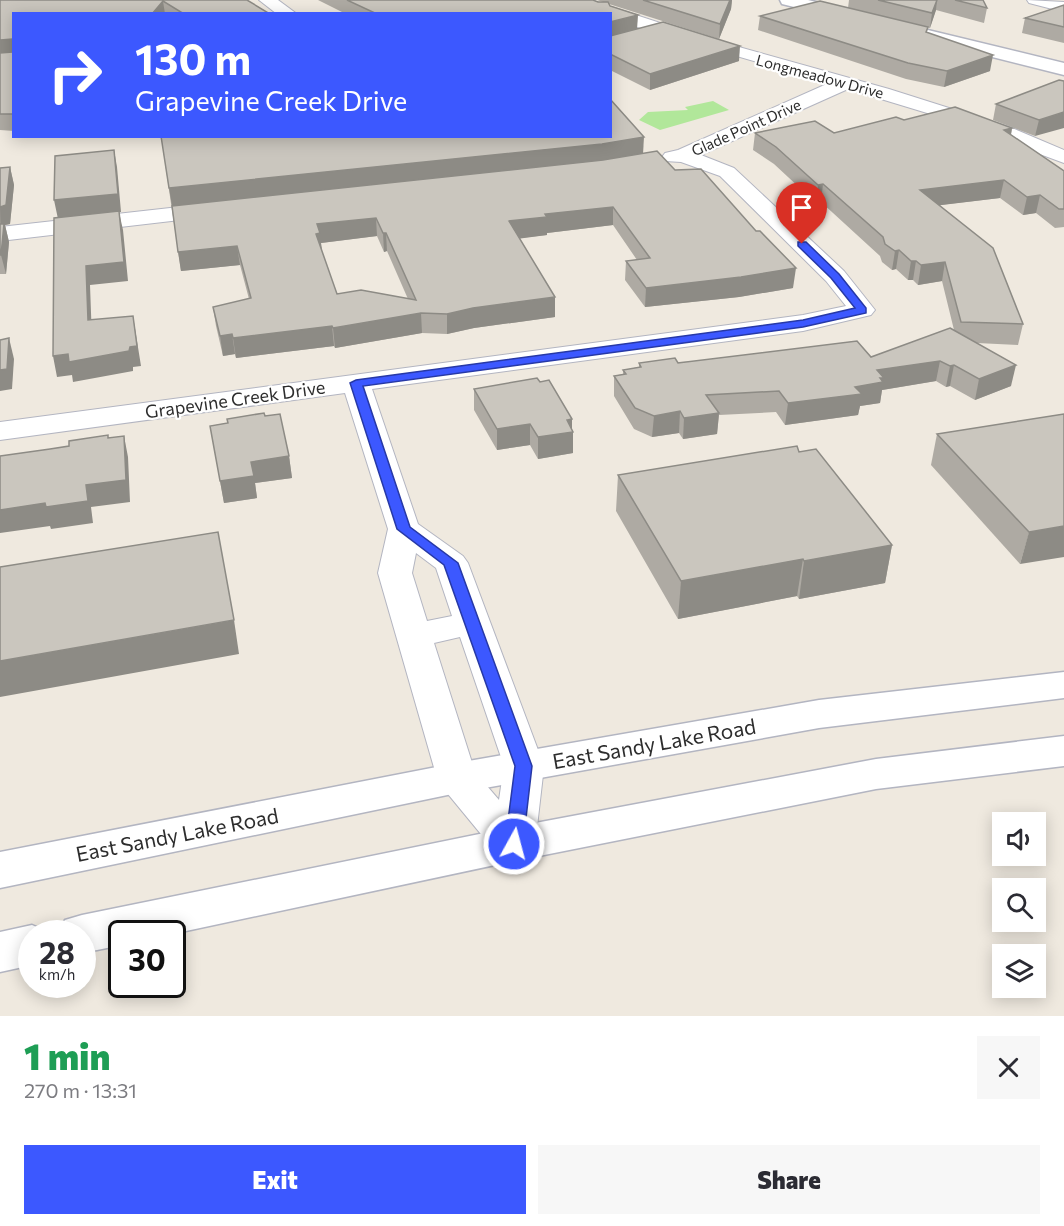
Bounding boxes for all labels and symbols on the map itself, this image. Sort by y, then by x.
street label: Longmeadow Drive [754,50,886,102]
street label: Glade Point Drive [688,95,804,159]
pin [776,182,827,244]
street label: Grapevine Creek Drive [144,375,326,423]
street label: East Sandy Lake Road [550,713,758,773]
street label: East Sandy Lake Road [74,802,280,866]
position arrow [482,812,546,876]
speed limit sign: 30 [108,920,186,998]

